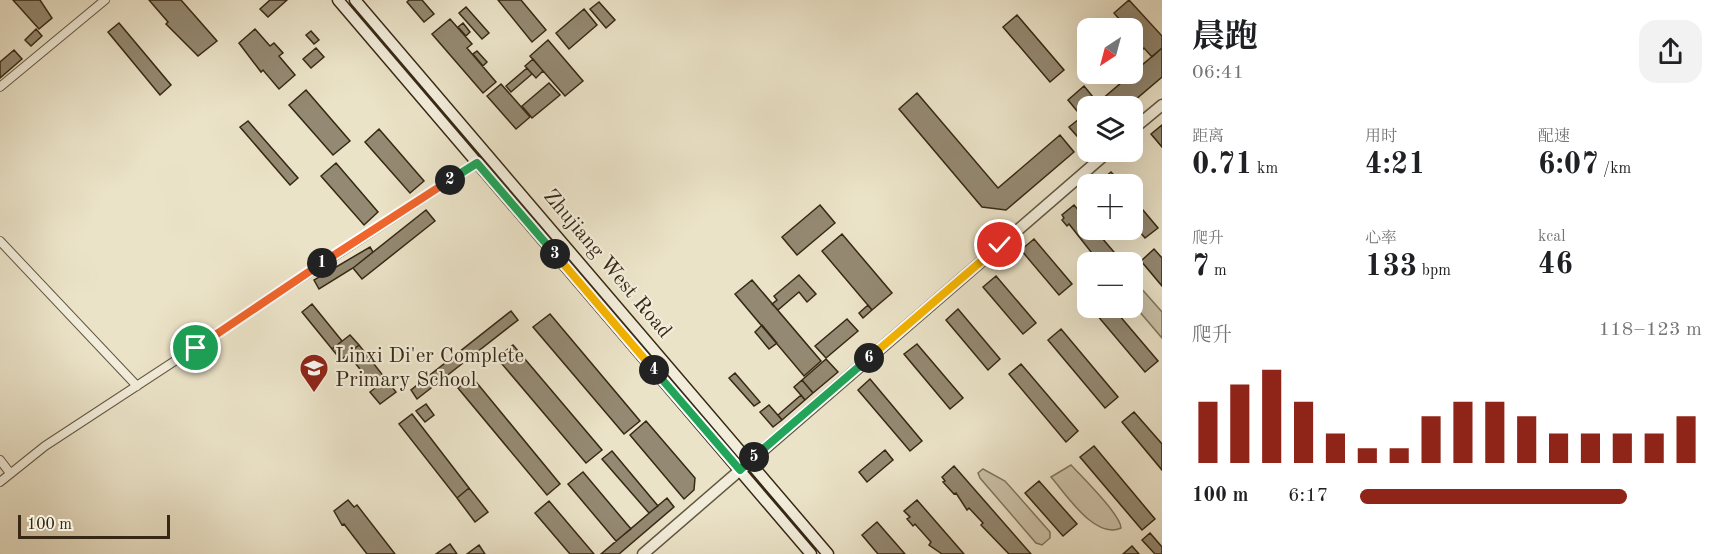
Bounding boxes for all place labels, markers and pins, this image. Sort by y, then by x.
pin: 2 [435,165,465,195]
pin [974,219,1025,270]
pin: 3 [540,239,570,269]
pin: 1 [307,248,337,278]
pin [170,322,221,373]
pin: 6 [854,343,884,373]
place label: Linxi Di'er Complete Primary School [335,346,524,391]
school or university icon: Linxi Di'er Complete Primary School [298,352,330,394]
pin: 4 [639,355,669,385]
pin: 5 [739,442,769,472]

